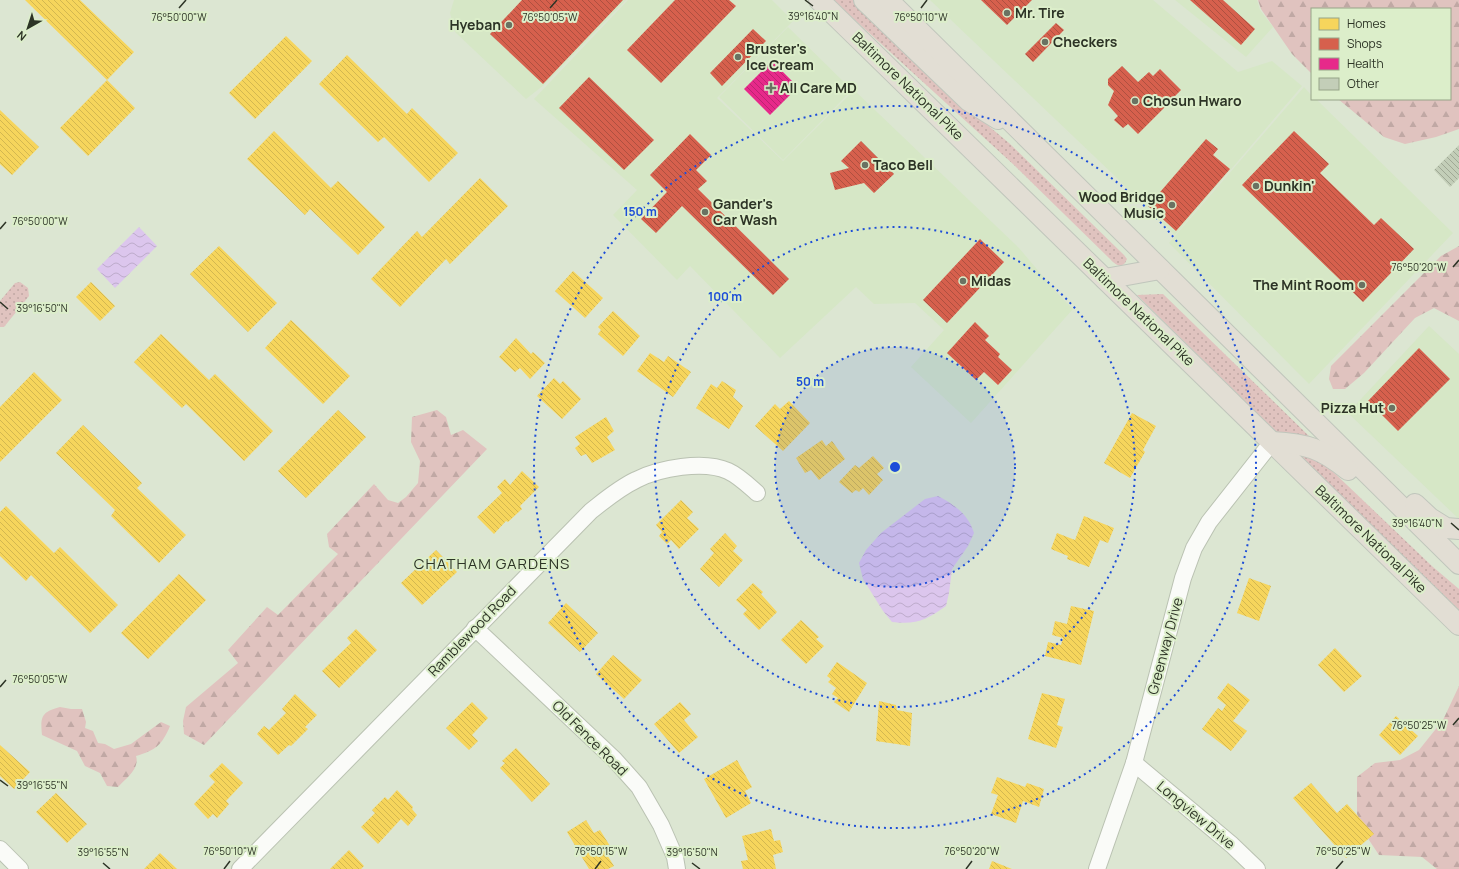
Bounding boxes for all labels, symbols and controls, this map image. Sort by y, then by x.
place label: Mr. Tire [1015,3,1065,22]
north arrow [8,8,48,48]
marker: Mr. Tire [1002,8,1012,18]
legend [1311,8,1451,100]
text: 39°16'40"N [788,9,838,23]
text: 76°50'00"W [151,10,207,24]
text: 76°50'05"W [523,10,578,24]
text: 76°50'10"W [894,10,948,24]
place label: Hyeban [449,15,501,34]
text: Homes [1347,15,1386,32]
marker: Hyeban [504,20,514,30]
street label: Baltimore National Pike [849,27,968,144]
text: N [14,28,29,44]
place label: Checkers [1053,32,1118,51]
text: Shops [1347,35,1382,52]
marker: Checkers [1040,37,1050,47]
place label: Bruster's Ice Cream [746,39,814,74]
marker: Bruster's Ice Cream [733,52,743,62]
text: Health [1347,55,1384,72]
text: Other [1347,75,1380,92]
place label: All Care MD [780,78,857,97]
marker: All Care MD [765,82,777,94]
place label: Chosun Hwaro [1143,91,1242,110]
marker: Chosun Hwaro [1130,96,1140,106]
place label: Taco Bell [873,155,933,174]
marker: Taco Bell [860,160,870,170]
place label: Dunkin' [1264,176,1315,195]
marker: Dunkin' [1251,181,1261,191]
place label: Wood Bridge Music [1078,187,1164,222]
place label: Gander's Car Wash [713,194,777,229]
marker: Wood Bridge Music [1167,200,1177,210]
text: 150 m [623,203,657,220]
marker: Gander's Car Wash [700,207,710,217]
text: 76°50'00"W [12,214,68,228]
street label: Baltimore National Pike [1080,253,1199,370]
text: 76°50'20"W [1392,260,1447,274]
place label: Midas [971,271,1012,290]
place label: The Mint Room [1253,275,1354,294]
marker: Midas [958,276,968,286]
marker: The Mint Room [1357,280,1367,290]
text: 100 m [708,288,742,305]
text: 39°16'50"N [16,301,68,315]
text: 50 m [796,373,824,390]
place label: Pizza Hut [1321,398,1384,417]
marker: Pizza Hut [1387,403,1397,413]
centre of rings [888,460,902,474]
street label: Baltimore National Pike [1312,480,1431,597]
text: 39°16'40"N [1392,516,1442,530]
district label: CHATHAM GARDENS [414,553,570,574]
street label: Ramblewood Road [423,581,520,680]
street label: Greenway Drive [1142,595,1187,697]
text: 76°50'05"W [13,672,68,686]
street label: Old Fence Road [549,696,632,779]
text: 76°50'25"W [1392,718,1447,732]
street label: Longview Drive [1153,776,1239,853]
text: 39°16'55"N [17,778,68,792]
text: 76°50'10"W [203,844,257,858]
text: 76°50'15"W [575,844,628,858]
text: 76°50'20"W [945,844,1000,858]
text: 76°50'25"W [1316,844,1371,858]
text: 39°16'55"N [78,845,129,859]
text: 39°16'50"N [666,845,718,859]

